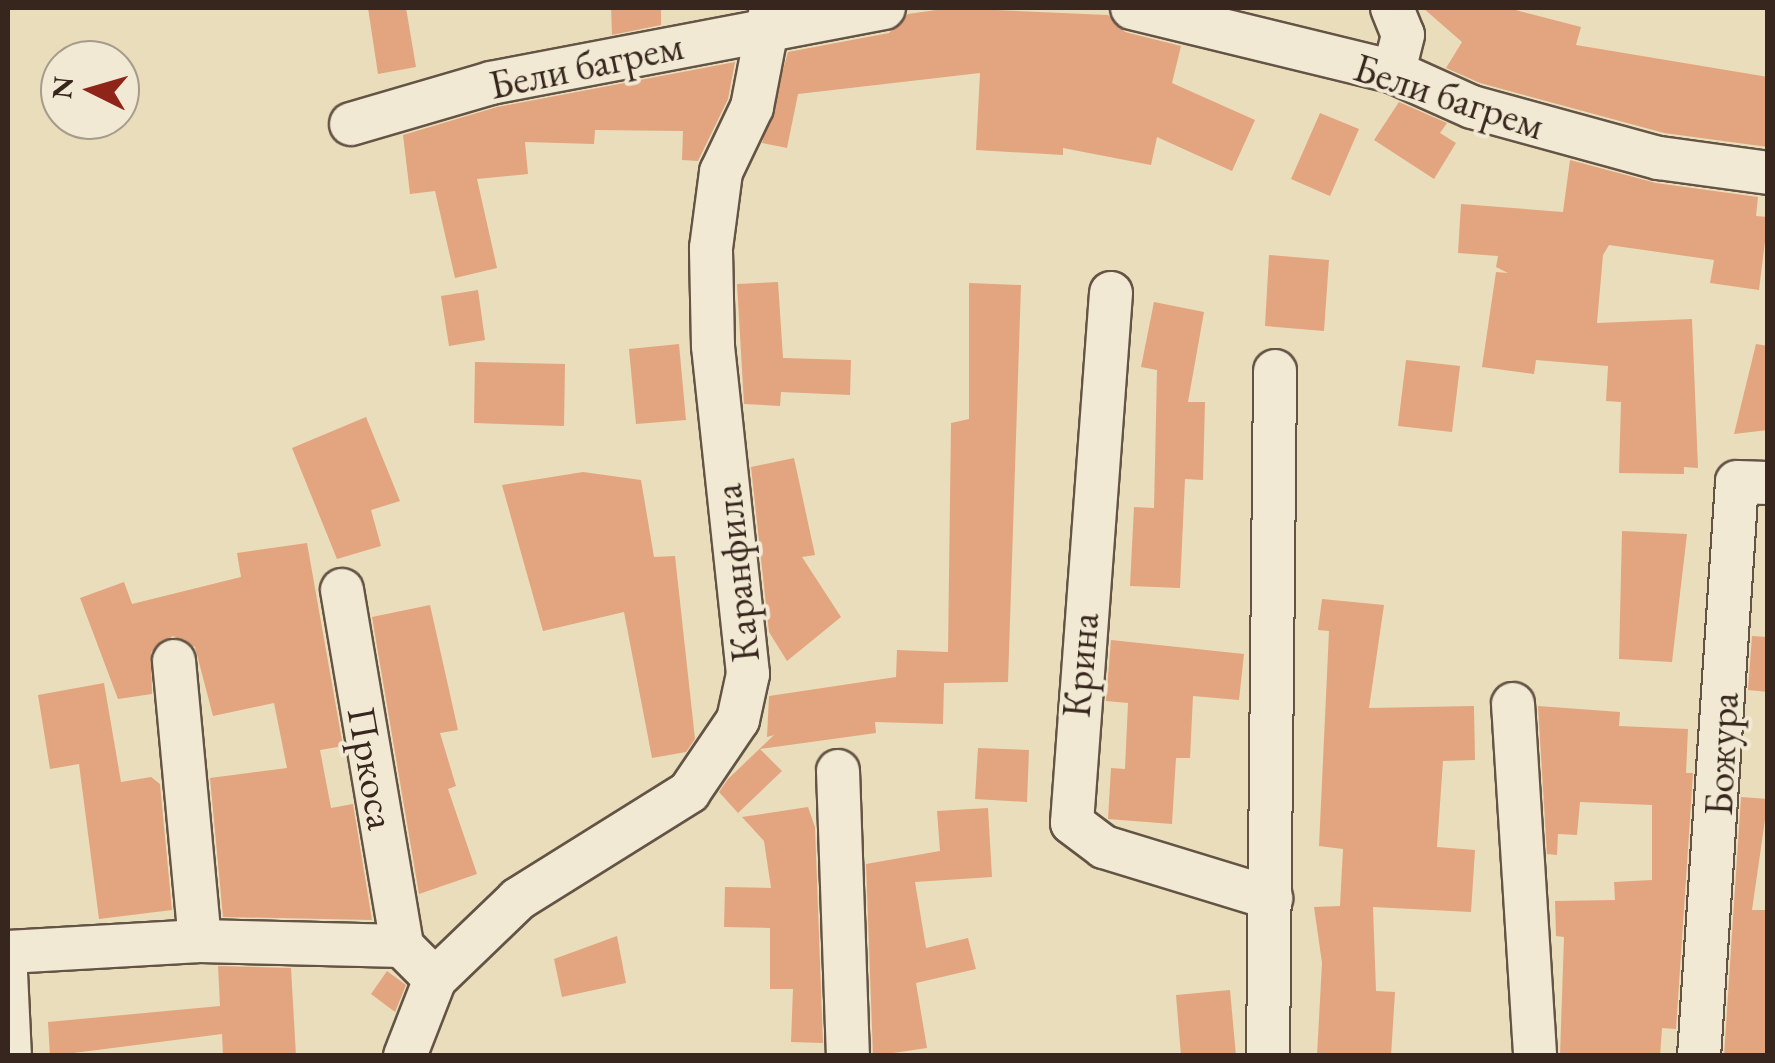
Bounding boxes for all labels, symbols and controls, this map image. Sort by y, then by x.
street label: Бели багрем [485,21,687,109]
north arrow [40,40,140,140]
street label: Бели багрем [1348,43,1550,149]
text: N [43,75,81,100]
street label: Каранфила [703,482,769,664]
street label: Крина [1052,611,1108,719]
street label: Божура [1694,691,1748,817]
street label: Пркоса [338,703,406,833]

